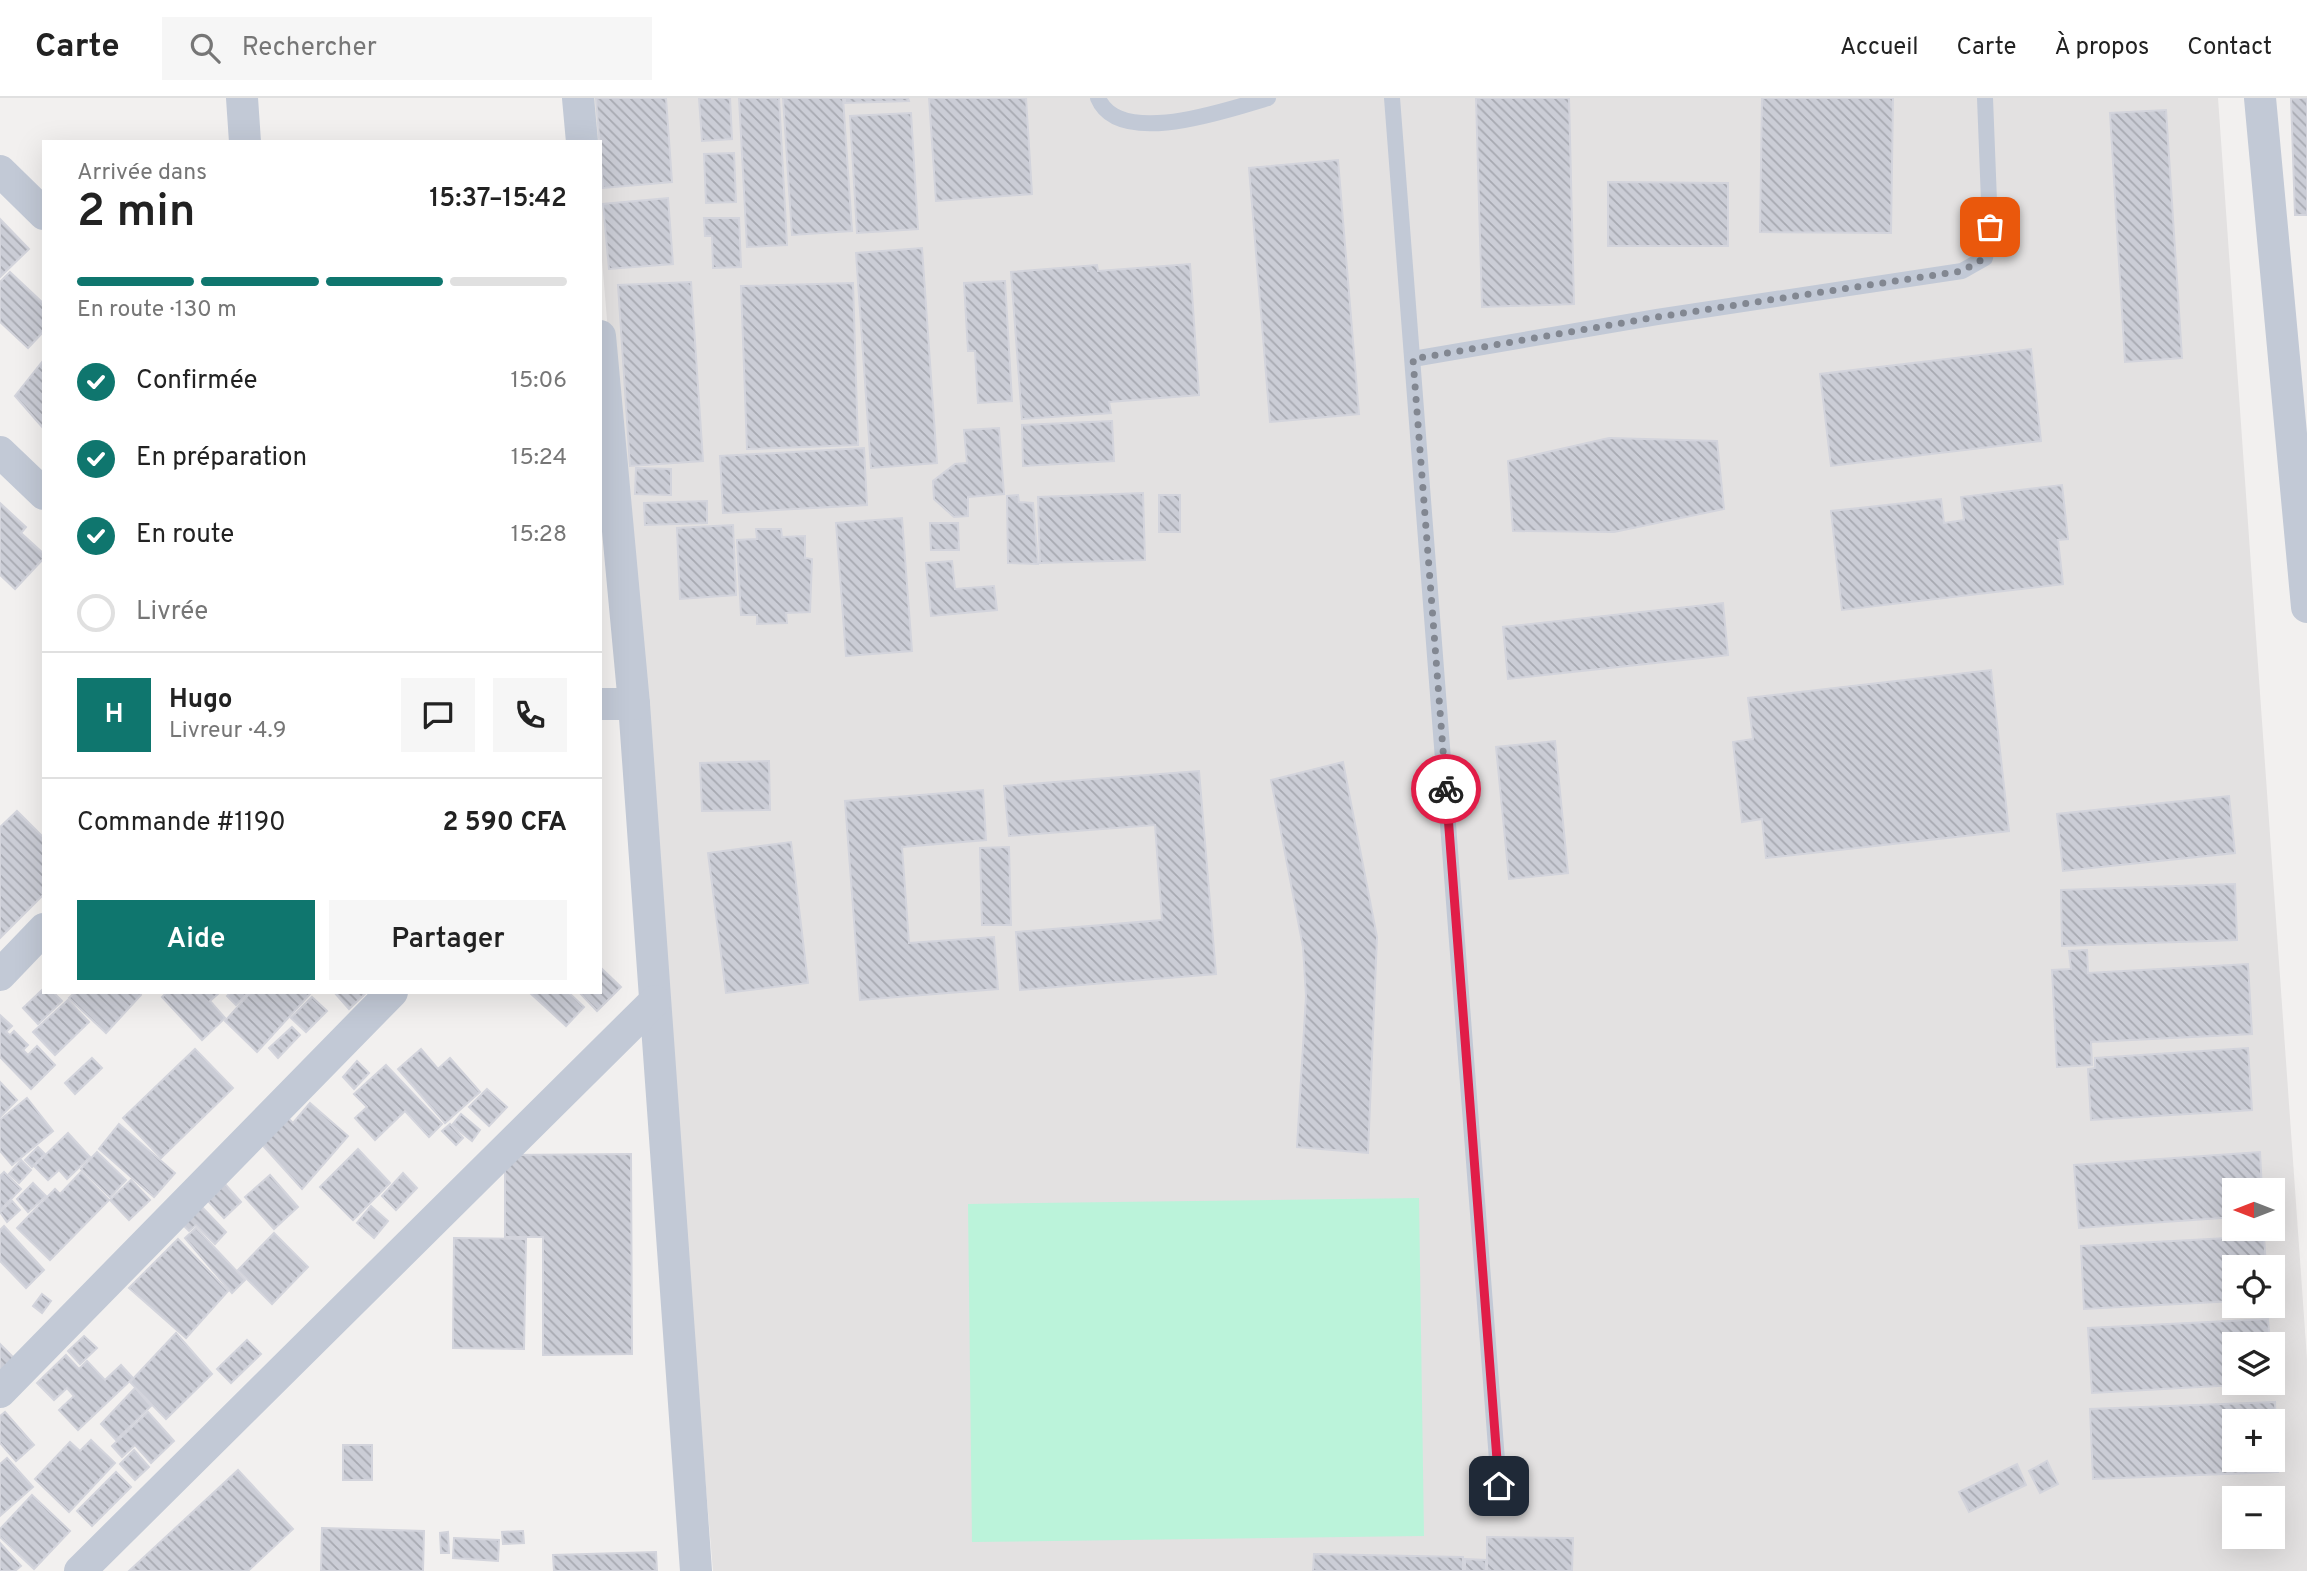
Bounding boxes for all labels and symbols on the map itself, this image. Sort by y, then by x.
pin [1960,197,2020,257]
courier [1411,754,1481,824]
north arrow [2222,1178,2286,1241]
pin [1469,1456,1529,1516]

